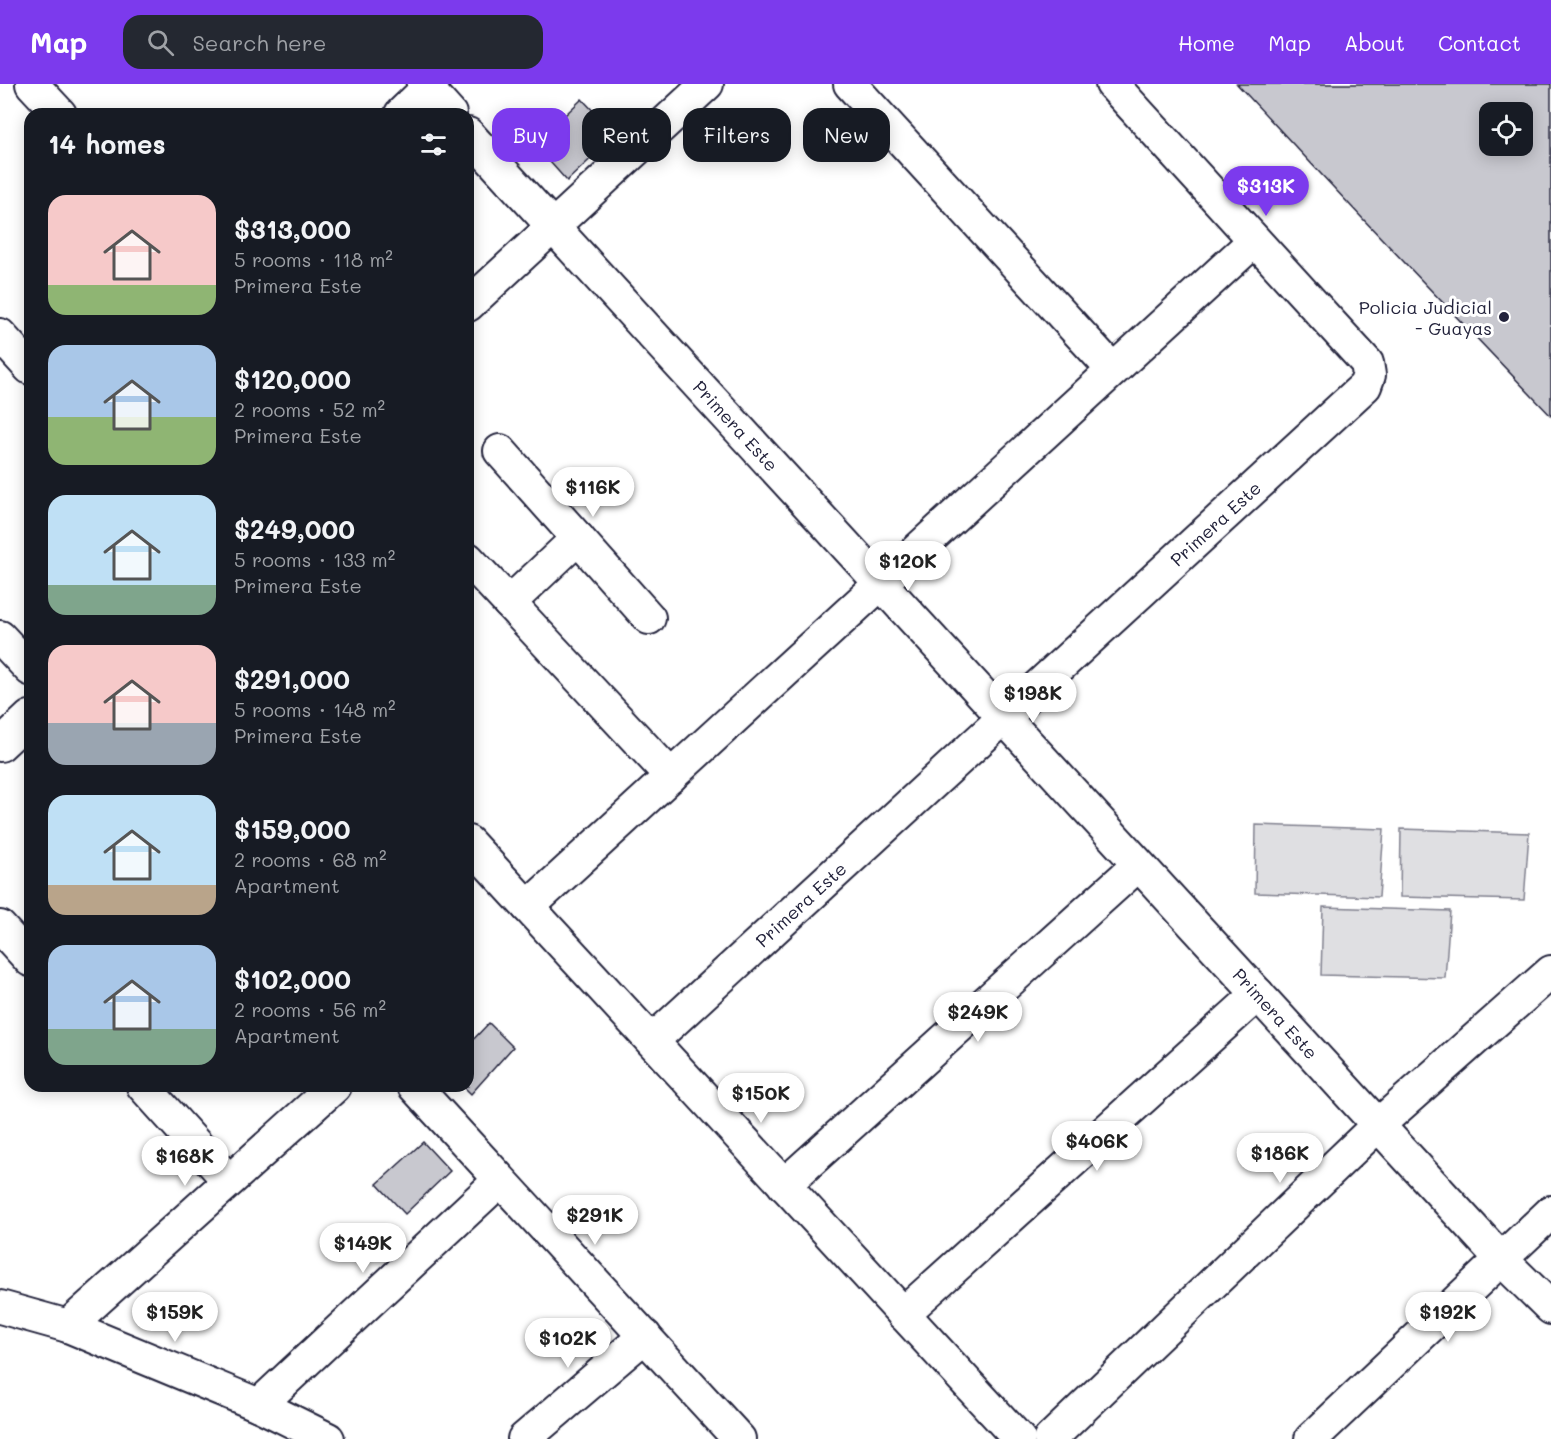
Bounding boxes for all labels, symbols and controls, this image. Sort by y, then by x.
search box [123,15,543,69]
text: Map [30,24,87,60]
icon: search [144,26,177,59]
text: Search here [192,28,326,57]
text: Home [1178,29,1235,56]
text: Map [1268,29,1311,56]
text: About [1344,29,1405,56]
text: Contact [1438,29,1521,56]
map controls [1479,102,1533,156]
button: locate [1479,102,1533,156]
chip: Buy [492,108,570,162]
chip: Rent [582,108,671,162]
chip: Filters [683,108,791,162]
chip: New [803,108,890,162]
text: 14 homes [48,127,166,161]
icon: filters [417,128,450,161]
pin: $313K [1224,166,1308,217]
text: $313K [1237,172,1295,198]
text: $313,000 [234,212,351,246]
icon: home [96,219,168,291]
text: 5 rooms · 118 m² [234,246,393,272]
text: Primera Este [234,272,362,298]
place label: Policia Judicial - Guayas [1359,295,1492,340]
marker: Policia Judicial - Guayas [1497,310,1511,324]
text: $120,000 [234,362,351,396]
icon: home [96,369,168,441]
street label: Primera Este [688,375,784,476]
text: 2 rooms · 52 m² [234,396,385,422]
text: Primera Este [234,422,362,448]
pin: $116K [551,467,635,518]
text: $116K [565,473,621,499]
street label: Primera Este [1165,476,1266,571]
text: $249,000 [234,512,355,546]
icon: home [96,519,168,591]
pin: $120K [866,541,950,592]
text: 5 rooms · 133 m² [234,546,395,572]
text: $120K [879,547,937,573]
text: Primera Este [234,572,362,598]
text: $291,000 [234,662,350,696]
icon: home [96,669,168,741]
pin: $198K [991,673,1075,724]
text: $198K [1004,679,1062,705]
text: 5 rooms · 148 m² [234,696,396,722]
text: Primera Este [234,722,362,748]
text: $159,000 [234,812,351,846]
icon: home [96,819,168,891]
text: 2 rooms · 68 m² [234,846,387,872]
street label: Primera Este [750,857,851,952]
text: Apartment [234,872,340,898]
text: $102,000 [234,962,351,996]
street label: Primera Este [1228,963,1323,1064]
icon: home [96,969,168,1041]
pin: $249K [936,992,1020,1043]
text: 2 rooms · 56 m² [234,996,386,1022]
text: $249K [947,998,1009,1024]
text: Apartment [234,1022,340,1048]
pin: $150K [719,1073,803,1124]
text: $150K [732,1079,790,1105]
pin: $406K [1055,1121,1139,1172]
text: $406K [1065,1127,1129,1153]
pin: $186K [1238,1133,1322,1184]
pin: $168K [143,1136,227,1187]
text: $186K [1251,1139,1309,1165]
text: $168K [156,1142,214,1168]
pin: $291K [553,1195,637,1246]
text: $291K [566,1201,624,1227]
pin: $149K [321,1223,405,1274]
text: $149K [333,1229,393,1255]
pin: $159K [133,1292,217,1343]
pin: $192K [1406,1292,1490,1343]
text: $159K [146,1298,204,1324]
text: $192K [1419,1298,1477,1324]
pin: $102K [526,1318,610,1369]
text: $102K [539,1324,597,1350]

